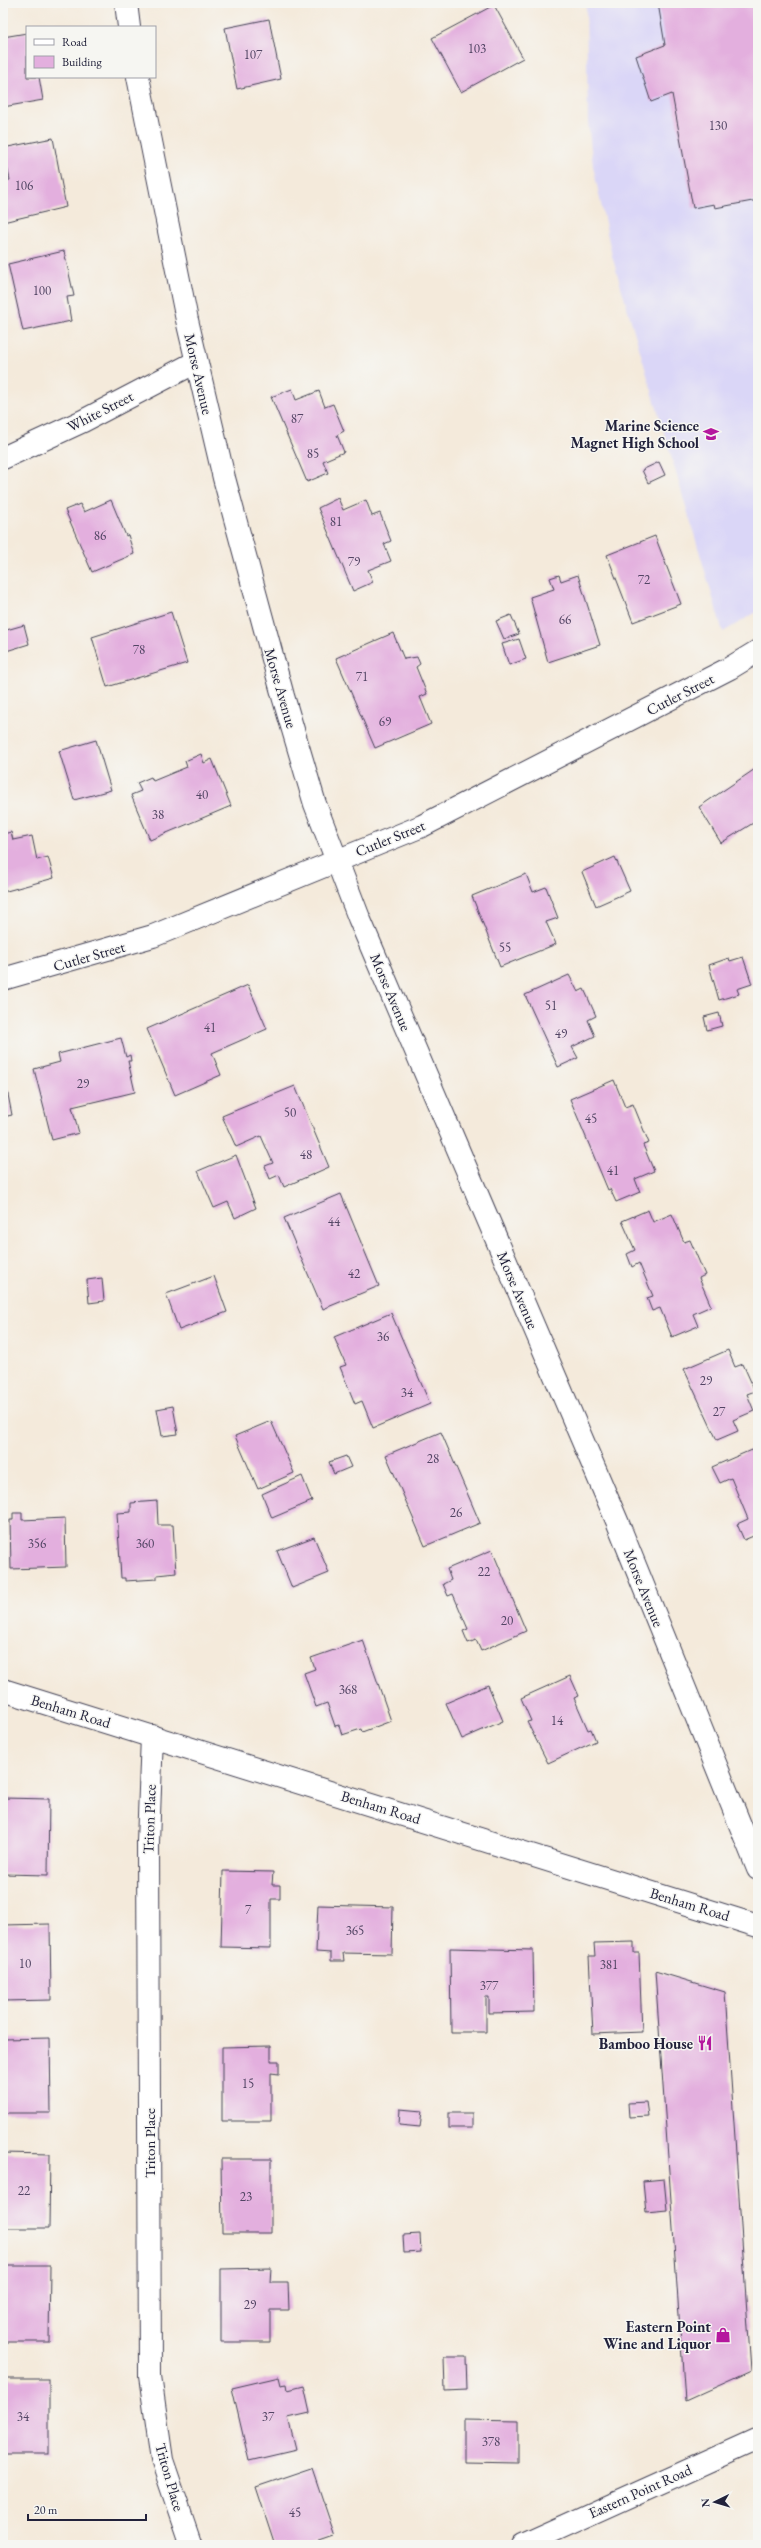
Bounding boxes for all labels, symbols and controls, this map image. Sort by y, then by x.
legend [26,26,156,78]
text: Road [62,34,88,50]
house number: 103 [468,40,486,57]
house number: 107 [244,46,263,63]
text: Building [62,54,103,70]
house number: 130 [709,117,727,134]
house number: 106 [15,177,33,194]
house number: 100 [33,282,51,299]
street label: Morse Avenue [180,332,218,416]
street label: White Street [64,386,136,436]
house number: 87 [291,410,304,427]
place label: Marine Science Magnet High School [571,416,700,452]
school or university icon: Marine Science Magnet High School [702,425,720,443]
house number: 85 [307,445,319,462]
house number: 81 [330,513,342,530]
house number: 86 [94,527,106,544]
house number: 79 [348,553,361,570]
house number: 72 [638,571,651,588]
house number: 66 [559,611,571,628]
house number: 78 [133,641,145,658]
street label: Morse Avenue [261,646,302,730]
house number: 71 [356,668,368,685]
street label: Cutler Street [643,669,717,719]
house number: 69 [379,713,392,730]
house number: 40 [196,786,208,803]
house number: 38 [152,806,164,823]
street label: Cutler Street [352,815,428,861]
street label: Cutler Street [51,937,127,975]
house number: 55 [499,939,511,956]
street label: Morse Avenue [366,950,416,1034]
house number: 51 [545,997,557,1014]
house number: 41 [204,1019,216,1036]
house number: 49 [555,1025,568,1042]
house number: 29 [77,1075,90,1092]
house number: 50 [284,1104,296,1121]
house number: 45 [585,1110,597,1127]
house number: 48 [300,1146,312,1163]
house number: 41 [607,1162,619,1179]
house number: 44 [328,1213,341,1230]
street label: Morse Avenue [493,1248,543,1332]
house number: 42 [348,1265,361,1282]
house number: 36 [377,1328,389,1345]
house number: 29 [700,1372,713,1389]
house number: 34 [401,1384,414,1401]
house number: 27 [713,1403,726,1420]
house number: 28 [427,1450,439,1467]
house number: 26 [450,1504,462,1521]
house number: 356 [28,1535,46,1552]
house number: 360 [136,1535,154,1552]
street label: Morse Avenue [620,1546,668,1630]
house number: 22 [478,1563,491,1580]
house number: 20 [501,1612,513,1629]
house number: 368 [339,1681,357,1698]
street label: Benham Road [29,1690,114,1732]
house number: 14 [551,1712,564,1729]
street label: Triton Place [138,1784,160,1854]
street label: Benham Road [339,1786,424,1828]
street label: Benham Road [648,1883,733,1925]
house number: 7 [245,1901,252,1918]
house number: 365 [346,1922,364,1939]
house number: 10 [19,1955,31,1972]
house number: 381 [600,1956,618,1973]
house number: 377 [480,1977,499,1994]
place label: Bamboo House [599,2034,693,2053]
restaurant icon: Bamboo House [696,2034,714,2052]
house number: 15 [242,2075,254,2092]
street label: Triton Place [140,2108,159,2178]
house number: 22 [18,2182,31,2199]
house number: 23 [240,2188,252,2205]
house number: 29 [244,2296,257,2313]
place label: Eastern Point Wine and Liquor [603,2317,712,2353]
shop icon: Eastern Point Wine and Liquor [714,2326,732,2344]
house number: 34 [17,2408,30,2425]
house number: 37 [262,2408,275,2425]
house number: 378 [482,2433,500,2450]
street label: Triton Place [151,2441,189,2513]
street label: Eastern Point Road [585,2460,695,2522]
north arrow [695,2482,735,2522]
scale bar [28,2496,146,2522]
text: N [698,2498,712,2508]
text: 20 m [34,2502,58,2518]
house number: 45 [289,2504,301,2521]

